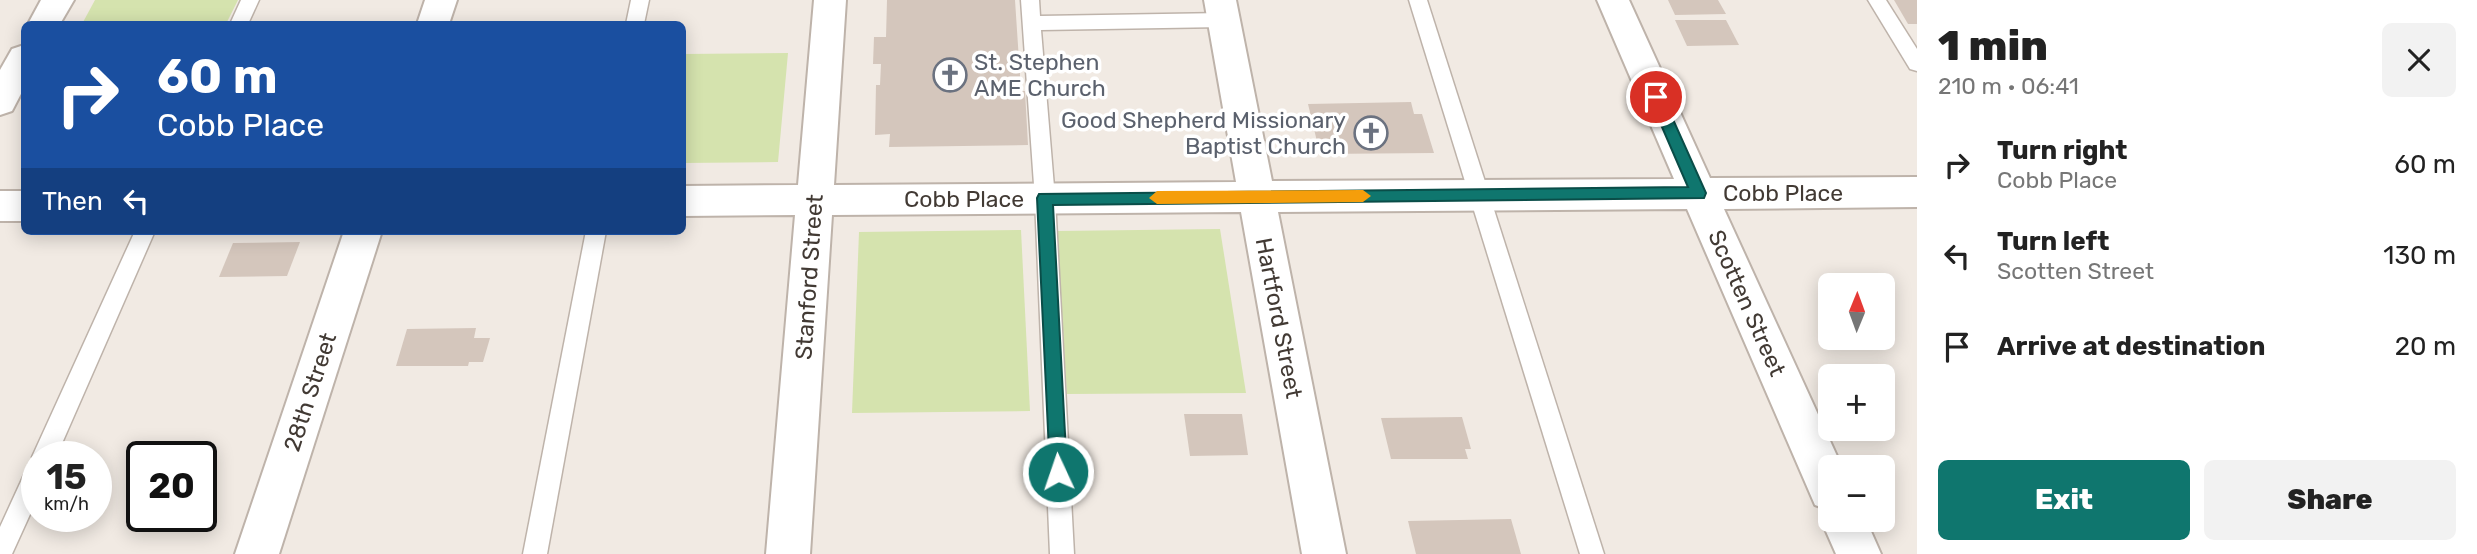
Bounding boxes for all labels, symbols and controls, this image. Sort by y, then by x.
text: 1 min [1938,21,2048,71]
button: close [2382,23,2456,97]
text: 60 m [157,47,278,105]
place label: St. Stephen AME Church [974,48,1106,102]
icon: right [42,49,133,140]
church icon: St. Stephen AME Church [931,56,969,94]
pin [1626,67,1686,127]
text: 210 m · 06:41 [1938,72,2079,100]
icon: arrive [1637,78,1675,116]
text: Cobb Place [157,106,324,144]
place label: Good Shepherd Missionary Baptist Church [1061,106,1346,160]
church icon: Good Shepherd Missionary Baptist Church [1352,114,1390,152]
text: Turn right [1997,135,2127,166]
icon: right [1938,146,1976,184]
text: 60 m [2394,149,2456,180]
text: Cobb Place [1997,166,2117,194]
street label: Cobb Place [1723,179,1843,207]
icon: left [117,182,155,220]
street label: Cobb Place [904,185,1024,213]
text: Then [42,186,103,217]
street label: Stanford Street [789,193,829,361]
street label: Scotten Street [1702,226,1792,380]
text: Turn left [1997,226,2109,257]
street label: Hartford Street [1250,235,1308,401]
icon: left [1938,237,1976,275]
text: 130 m [2383,240,2456,271]
text: Scotten Street [1997,257,2154,285]
north arrow [1818,273,1895,350]
map controls [1818,273,1895,532]
icon: arrive [1938,328,1976,366]
street label: 28th Street [278,329,342,455]
text: Arrive at destination [1997,331,2265,362]
text: 20 m [2395,331,2456,362]
button: + [1818,364,1895,441]
position arrow [1021,435,1095,509]
speed limit sign: 20 [126,441,217,532]
button: − [1818,455,1895,532]
text: 15 [46,456,87,498]
button: Exit [1938,460,2190,540]
button: Share [2204,460,2456,540]
text: km/h [44,493,89,515]

